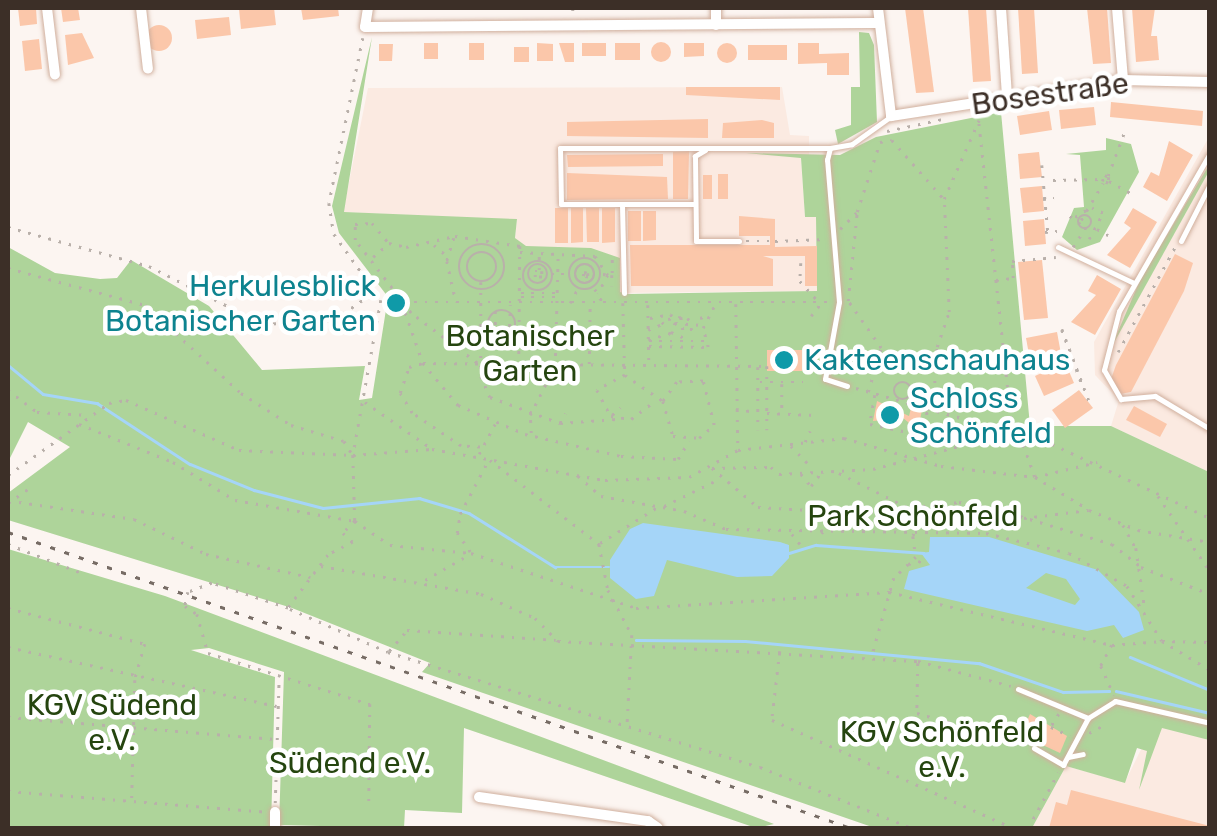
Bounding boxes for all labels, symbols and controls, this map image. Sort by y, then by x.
street label: Bosestraße [969,65,1131,123]
place label: Herkulesblick Botanischer Garten [104,268,376,338]
marker: Herkulesblick Botanischer Garten [385,292,407,314]
park label: Botanischer Garten [445,318,615,388]
place label: Kakteenschauhaus [804,342,1070,378]
marker: Kakteenschauhaus [773,349,795,371]
place label: Schloss Schönfeld [910,380,1052,450]
marker: Schloss Schönfeld [879,404,901,426]
park label: Park Schönfeld [807,498,1019,534]
park label: KGV Südend e.V. [26,687,198,758]
park label: KGV Schönfeld e.V. [839,714,1045,784]
park label: Südend e.V. [269,745,431,781]

